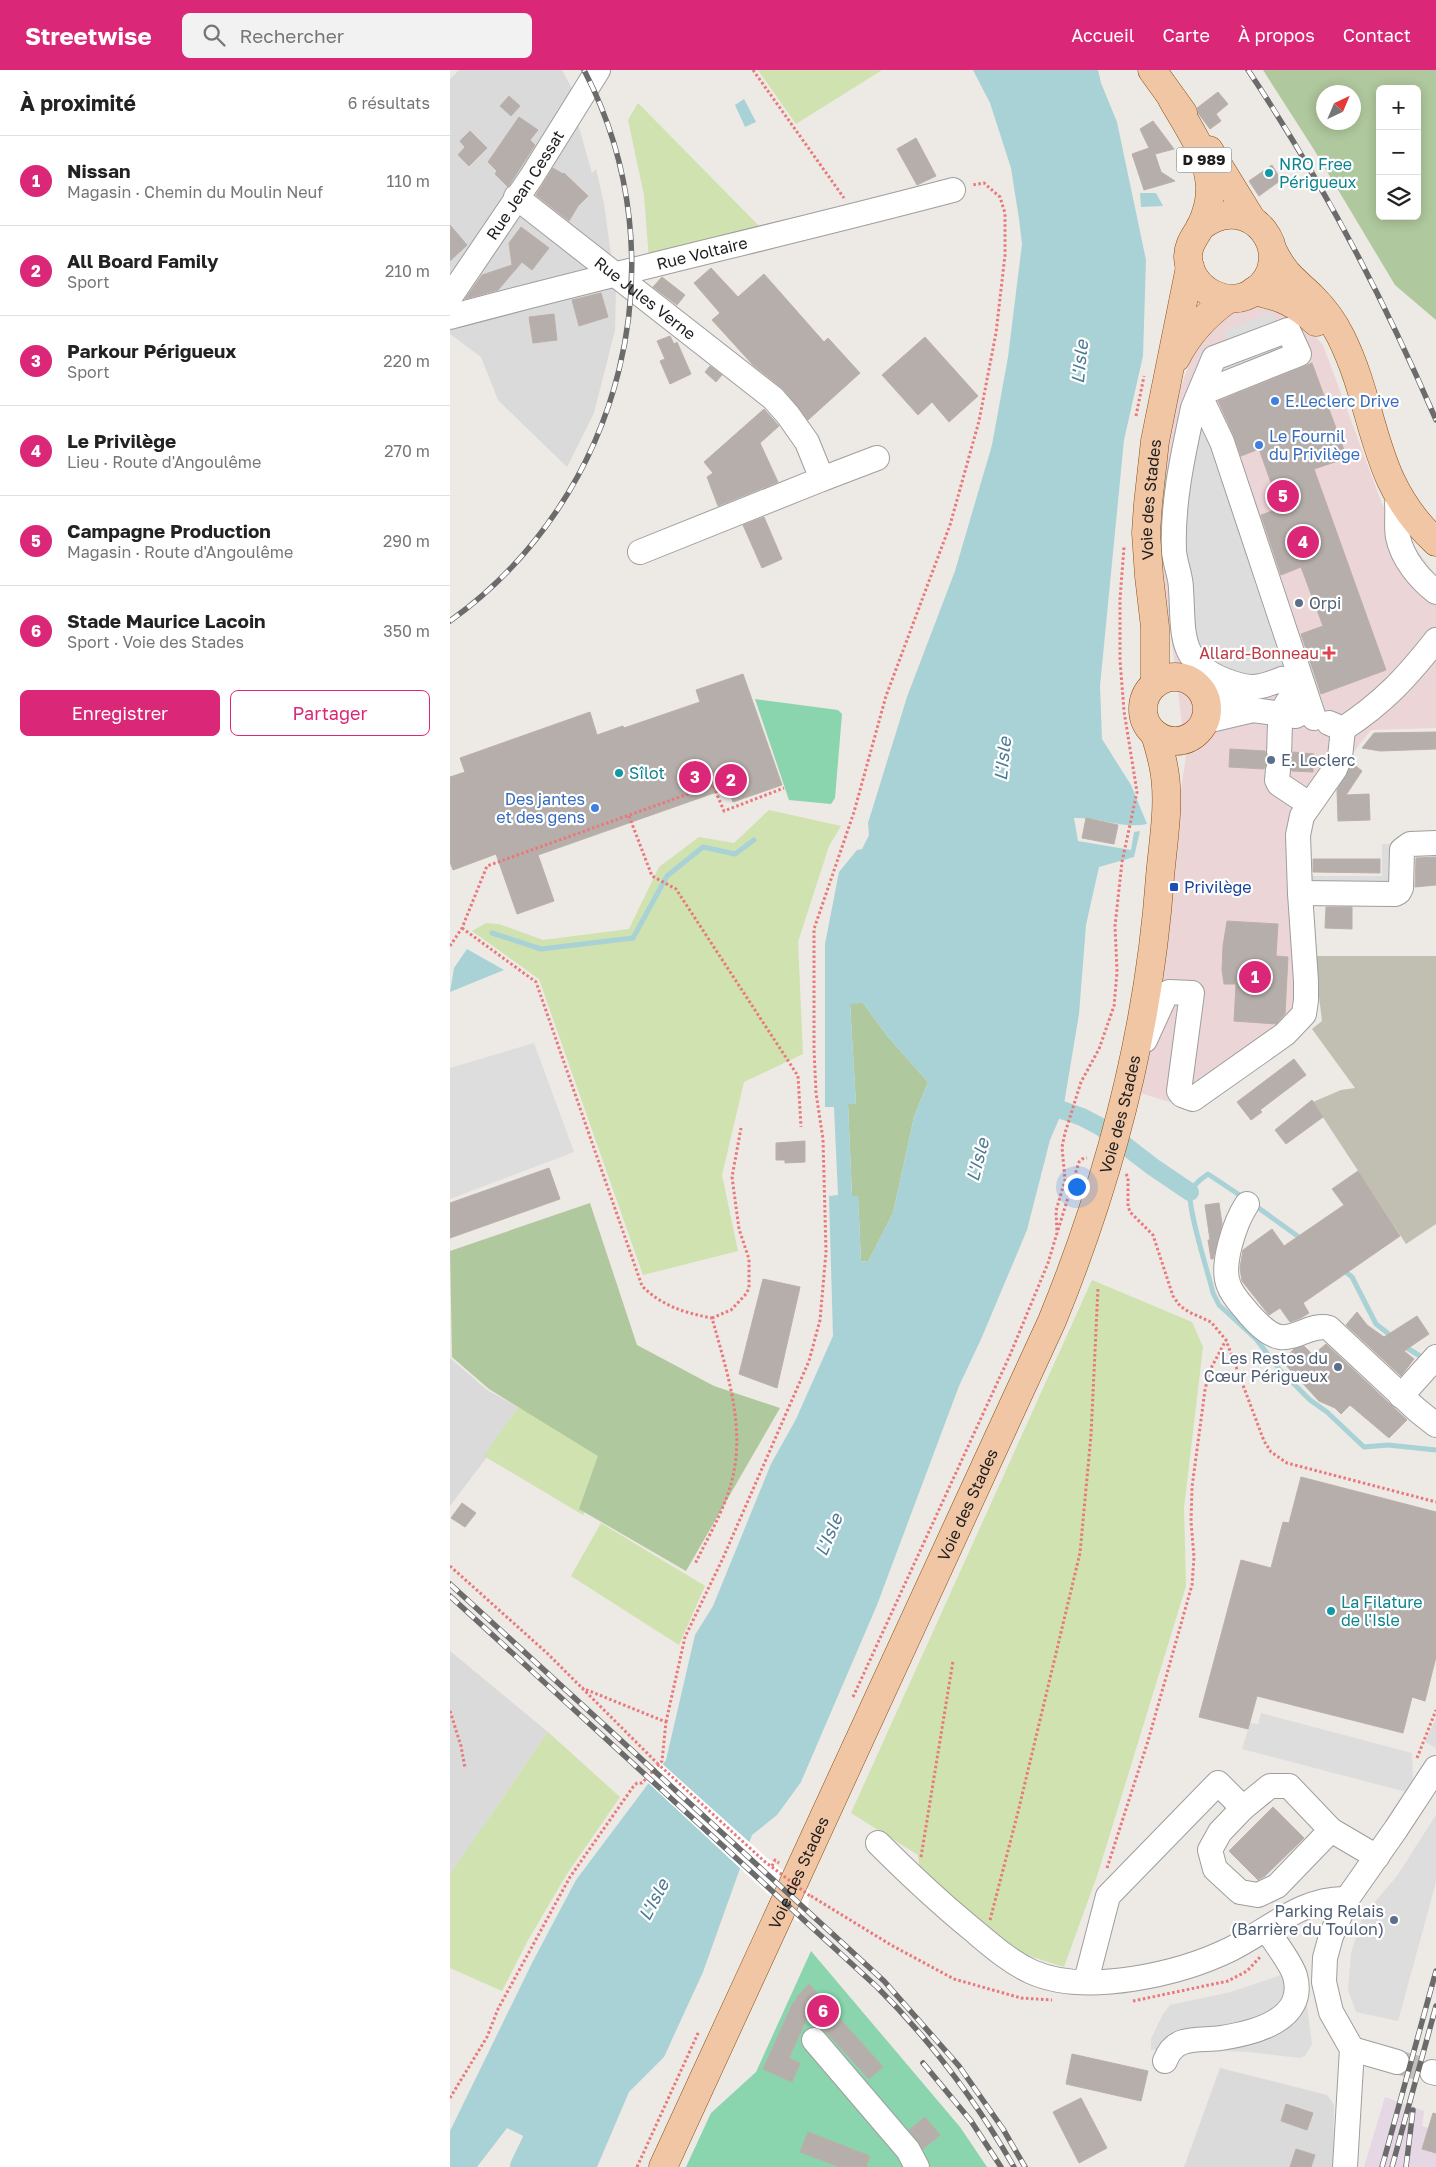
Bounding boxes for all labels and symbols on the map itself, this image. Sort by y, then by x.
north arrow [1316,85,1361,130]
street label: Rue Jean Cessat [482,126,568,243]
road number: D 989 [1176,148,1232,172]
place label: NRO Free Périgueux [1279,154,1357,192]
marker: NRO Free Périgueux [1263,167,1275,179]
street label: Rue Voltaire [655,232,749,274]
street label: Rue Jules Verne [590,252,700,344]
water label: L'Isle [1066,338,1092,385]
place label: E.Leclerc Drive [1285,391,1399,411]
marker: E.Leclerc Drive [1269,395,1281,407]
place label: Le Fournil du Privilège [1269,426,1360,464]
street label: Voie des Stades [1136,438,1165,561]
marker: Le Fournil du Privilège [1253,439,1265,451]
pin: 5 [1267,477,1299,515]
pin: 4 [1287,523,1319,561]
place label: Orpi [1309,593,1341,613]
marker: Orpi [1293,597,1305,609]
place label: Allard-Bonneau [1199,643,1319,663]
marker: Allard-Bonneau [1323,647,1335,659]
water label: L'Isle [989,735,1015,782]
place label: E. Leclerc [1281,750,1356,770]
marker: E. Leclerc [1265,754,1277,766]
pin: 3 [679,758,711,796]
pin: 2 [715,761,747,799]
place label: Sîlot [629,763,665,783]
marker: Sîlot [613,767,625,779]
place label: Des jantes et des gens [496,789,585,827]
marker: Des jantes et des gens [589,802,601,814]
place label: Privilège [1184,877,1252,897]
marker: Privilège [1168,881,1180,893]
pin: 1 [1239,958,1271,996]
street label: Voie des Stades [1095,1053,1144,1176]
water label: L'Isle [961,1134,994,1184]
your location [1064,1174,1090,1200]
place label: Les Restos du Cœur Périgueux [1204,1348,1328,1386]
marker: Les Restos du Cœur Périgueux [1332,1361,1344,1373]
street label: Voie des Stades [933,1445,1002,1564]
water label: L'Isle [809,1509,847,1559]
place label: La Filature de l'Isle [1341,1592,1423,1630]
marker: La Filature de l'Isle [1325,1605,1337,1617]
street label: Voie des Stades [764,1813,833,1932]
water label: L'Isle [633,1874,674,1924]
place label: Parking Relais (Barrière du Toulon) [1231,1901,1384,1939]
marker: Parking Relais (Barrière du Toulon) [1388,1914,1400,1926]
pin: 6 [807,1992,839,2030]

